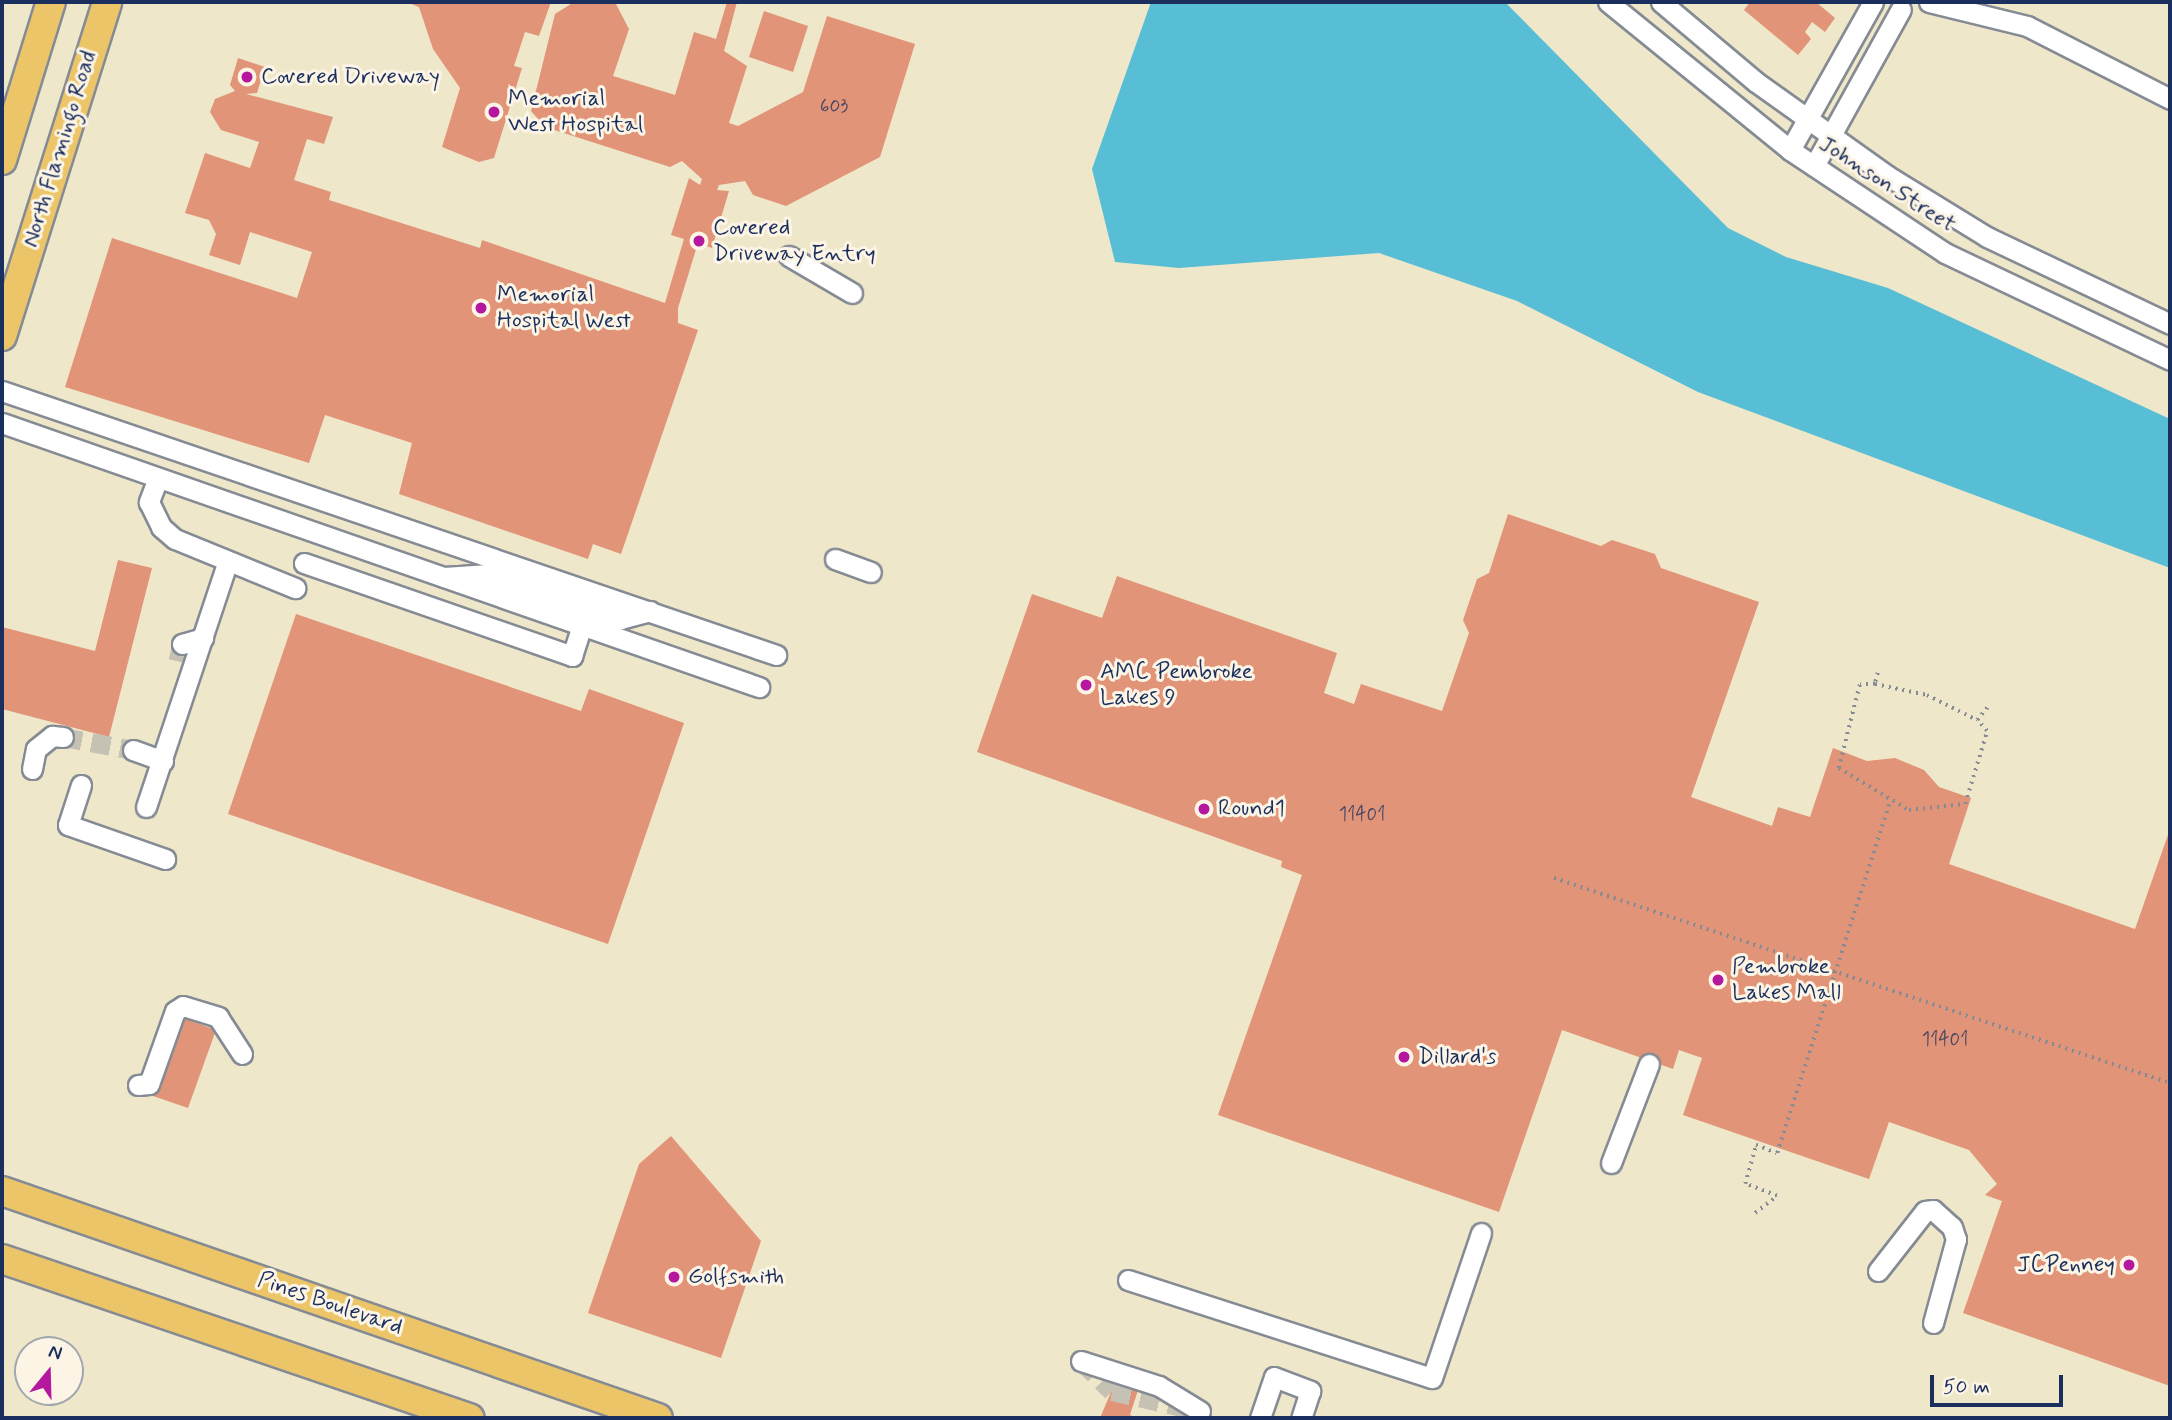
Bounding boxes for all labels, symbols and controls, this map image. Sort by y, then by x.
street label: North Flamingo Road [17,48,103,250]
place label: Covered Driveway [261,63,436,91]
marker: Covered Driveway [239,69,255,85]
place label: Memorial West Hospital [508,85,643,139]
house number: 603 [820,96,848,118]
marker: Memorial West Hospital [486,104,502,120]
street label: Johnson Street [1814,131,1960,239]
place label: Covered Driveway Entry [713,214,866,268]
marker: Covered Driveway Entry [691,233,707,249]
place label: Memorial Hospital West [497,281,632,335]
marker: Memorial Hospital West [471,298,491,318]
place label: AMC Pembroke Lakes 9 [1100,658,1253,712]
marker: AMC Pembroke Lakes 9 [1078,677,1094,693]
place label: Round1 [1218,795,1285,823]
marker: Round1 [1196,801,1212,817]
house number: 11401 [1339,804,1385,826]
place label: Pembroke Lakes Mall [1732,953,1839,1007]
marker: Pembroke Lakes Mall [1710,972,1726,988]
house number: 11401 [1922,1029,1968,1051]
place label: Dillard's [1418,1043,1496,1071]
marker: Dillard's [1396,1049,1412,1065]
place label: JCPenney [2017,1251,2115,1279]
marker: JCPenney [2121,1257,2137,1273]
place label: Golfsmith [688,1263,784,1291]
street label: Pines Boulevard [256,1267,404,1341]
marker: Golfsmith [666,1269,682,1285]
north arrow [14,1336,84,1406]
text: N [45,1339,65,1366]
scale bar [1934,1360,2067,1404]
text: 50 m [1943,1373,1990,1401]

